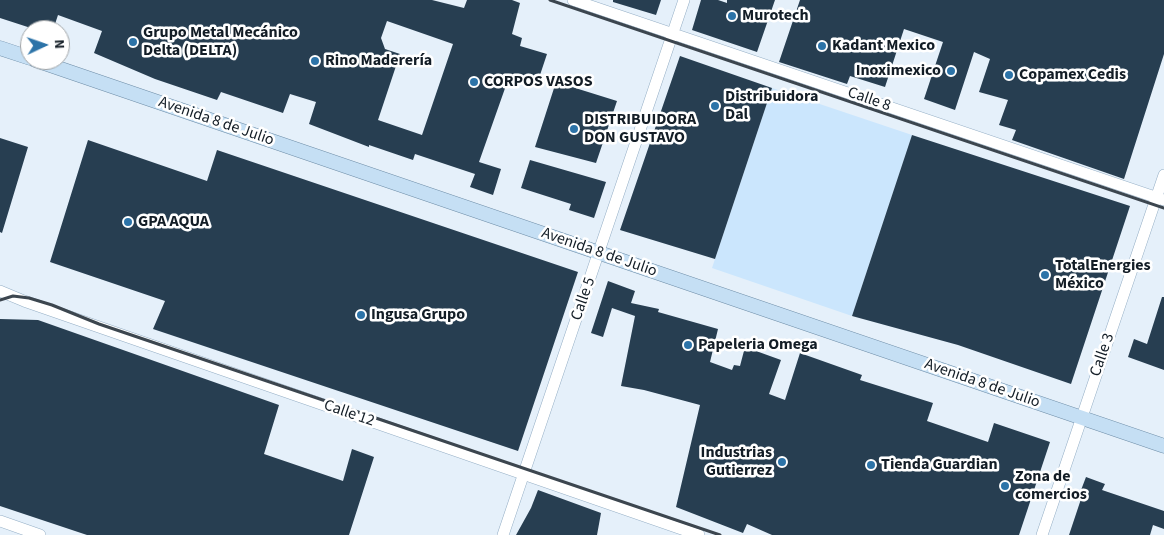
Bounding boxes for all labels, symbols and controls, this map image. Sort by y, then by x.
place label: Murotech [742,6,809,26]
marker: Murotech [726,10,738,22]
north arrow [20,20,70,70]
place label: Grupo Metal Mecánico Delta (DELTA) [143,23,298,61]
marker: Grupo Metal Mecánico Delta (DELTA) [127,36,139,48]
place label: Kadant Mexico [832,36,935,56]
text: N [49,39,69,49]
marker: Kadant Mexico [816,40,828,52]
place label: Rino Maderería [325,51,432,71]
marker: Rino Maderería [309,55,321,67]
place label: Inoximexico [856,61,941,81]
marker: Inoximexico [945,65,957,77]
place label: Copamex Cedis [1019,65,1126,85]
marker: Copamex Cedis [1003,69,1015,81]
place label: CORPOS VASOS [484,72,593,92]
marker: CORPOS VASOS [468,76,480,88]
street label: Calle 8 [845,84,893,116]
place label: Distribuidora Dal [725,87,818,125]
street label: Avenida 8 de Julio [156,93,276,151]
marker: Distribuidora Dal [709,100,721,112]
place label: DISTRIBUIDORA DON GUSTAVO [584,110,696,148]
marker: DISTRIBUIDORA DON GUSTAVO [568,123,580,135]
place label: GPA AQUA [138,212,209,232]
marker: GPA AQUA [122,216,134,228]
street label: Avenida 8 de Julio [539,224,659,282]
place label: TotalEnergies México [1055,256,1151,294]
marker: TotalEnergies México [1039,269,1051,281]
street label: Calle 5 [568,275,600,323]
place label: Ingusa Grupo [371,305,465,325]
marker: Ingusa Grupo [355,309,367,321]
street label: Calle 3 [1087,331,1119,379]
place label: Papeleria Omega [698,335,818,355]
marker: Papeleria Omega [682,339,694,351]
street label: Avenida 8 de Julio [922,355,1042,413]
street label: Calle 12 [321,396,377,432]
place label: Industrias Gutierrez [701,443,772,481]
place label: Tienda Guardian [881,455,998,475]
marker: Industrias Gutierrez [776,456,788,468]
marker: Tienda Guardian [865,459,877,471]
place label: Zona de comercios [1015,467,1087,505]
marker: Zona de comercios [999,480,1011,492]

